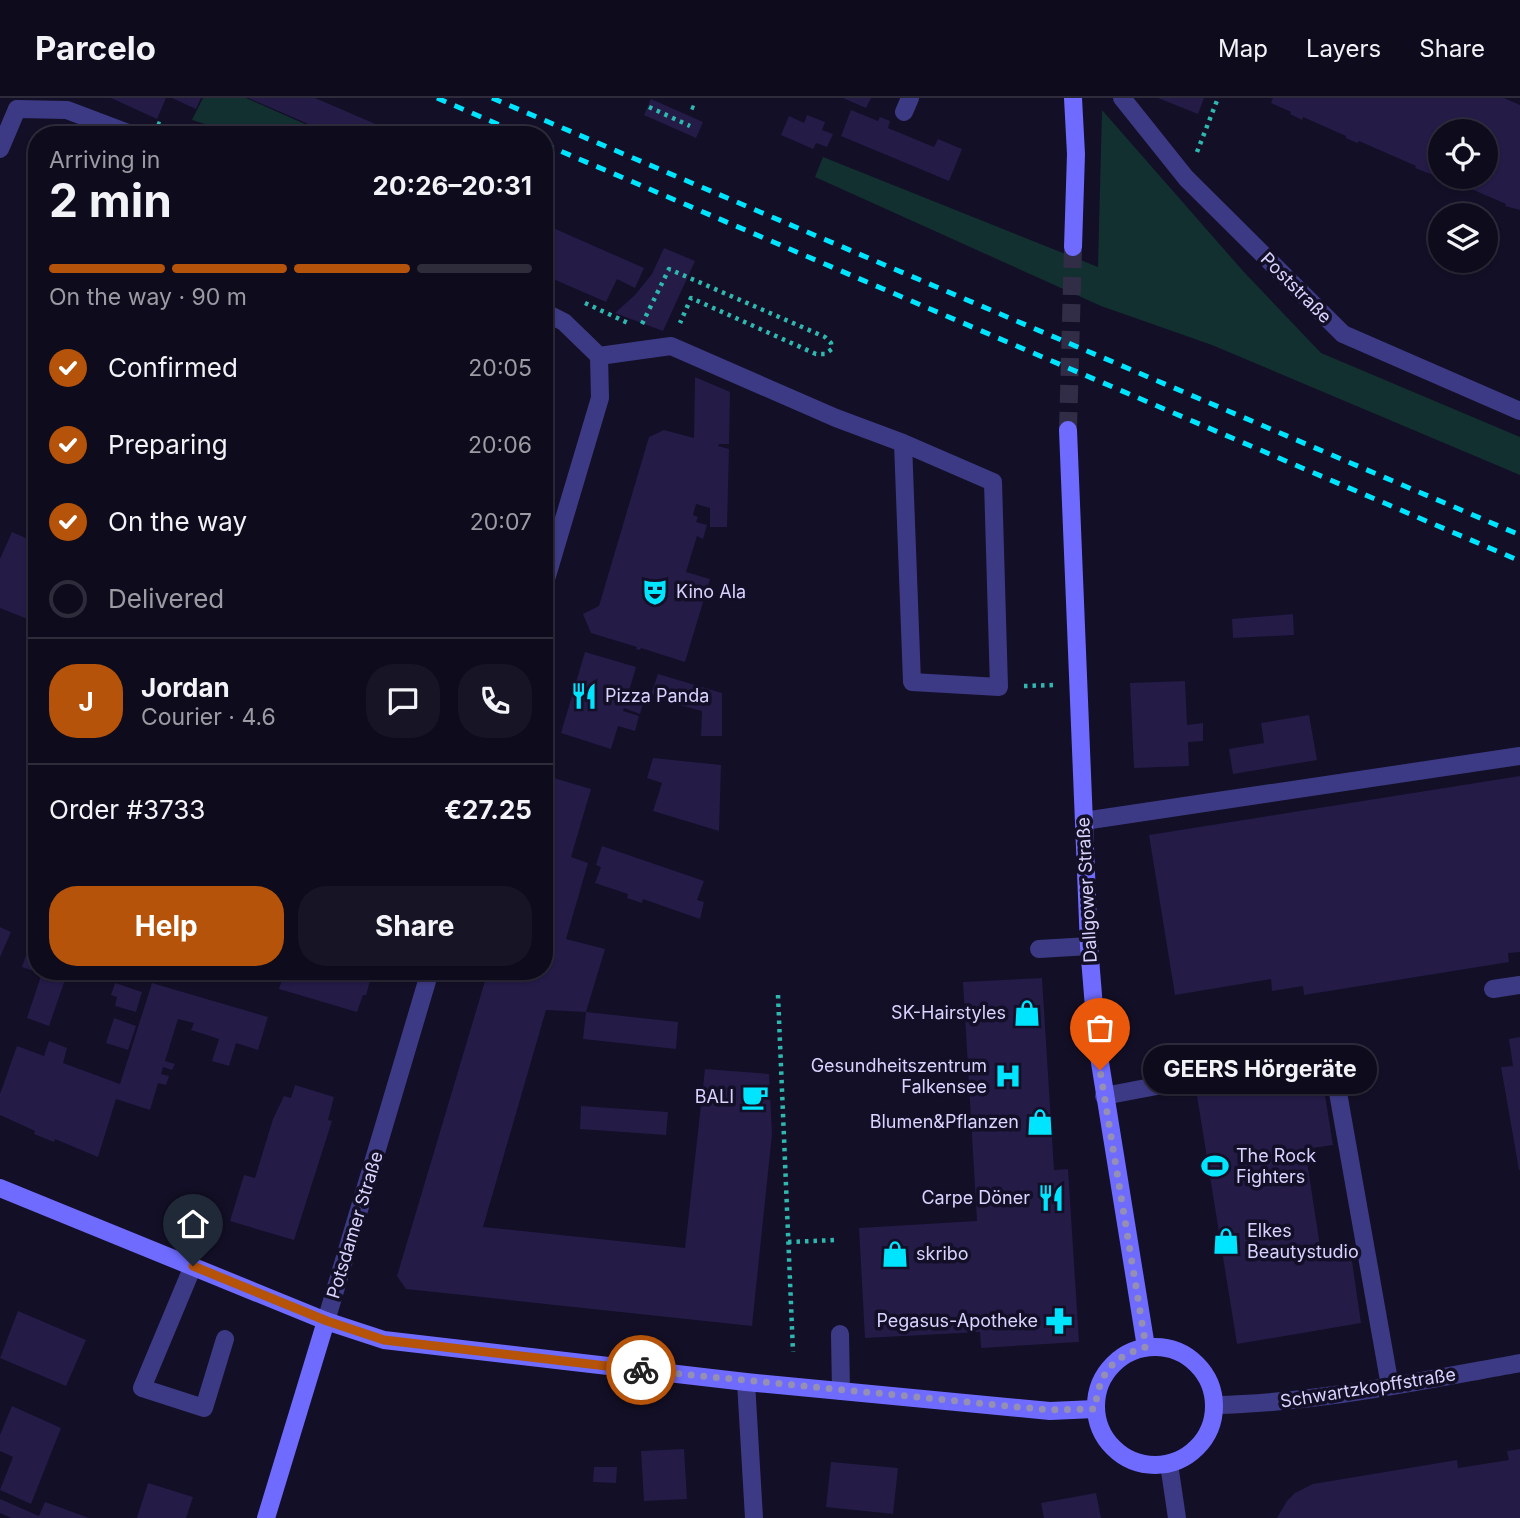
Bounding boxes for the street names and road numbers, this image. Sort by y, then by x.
street label: Poststraße [1257,248,1336,327]
street label: Dallgower Straße [1072,817,1101,963]
street label: Potsdamer Straße [322,1149,387,1301]
street label: Schwartzkopffstraße [1279,1363,1457,1412]

